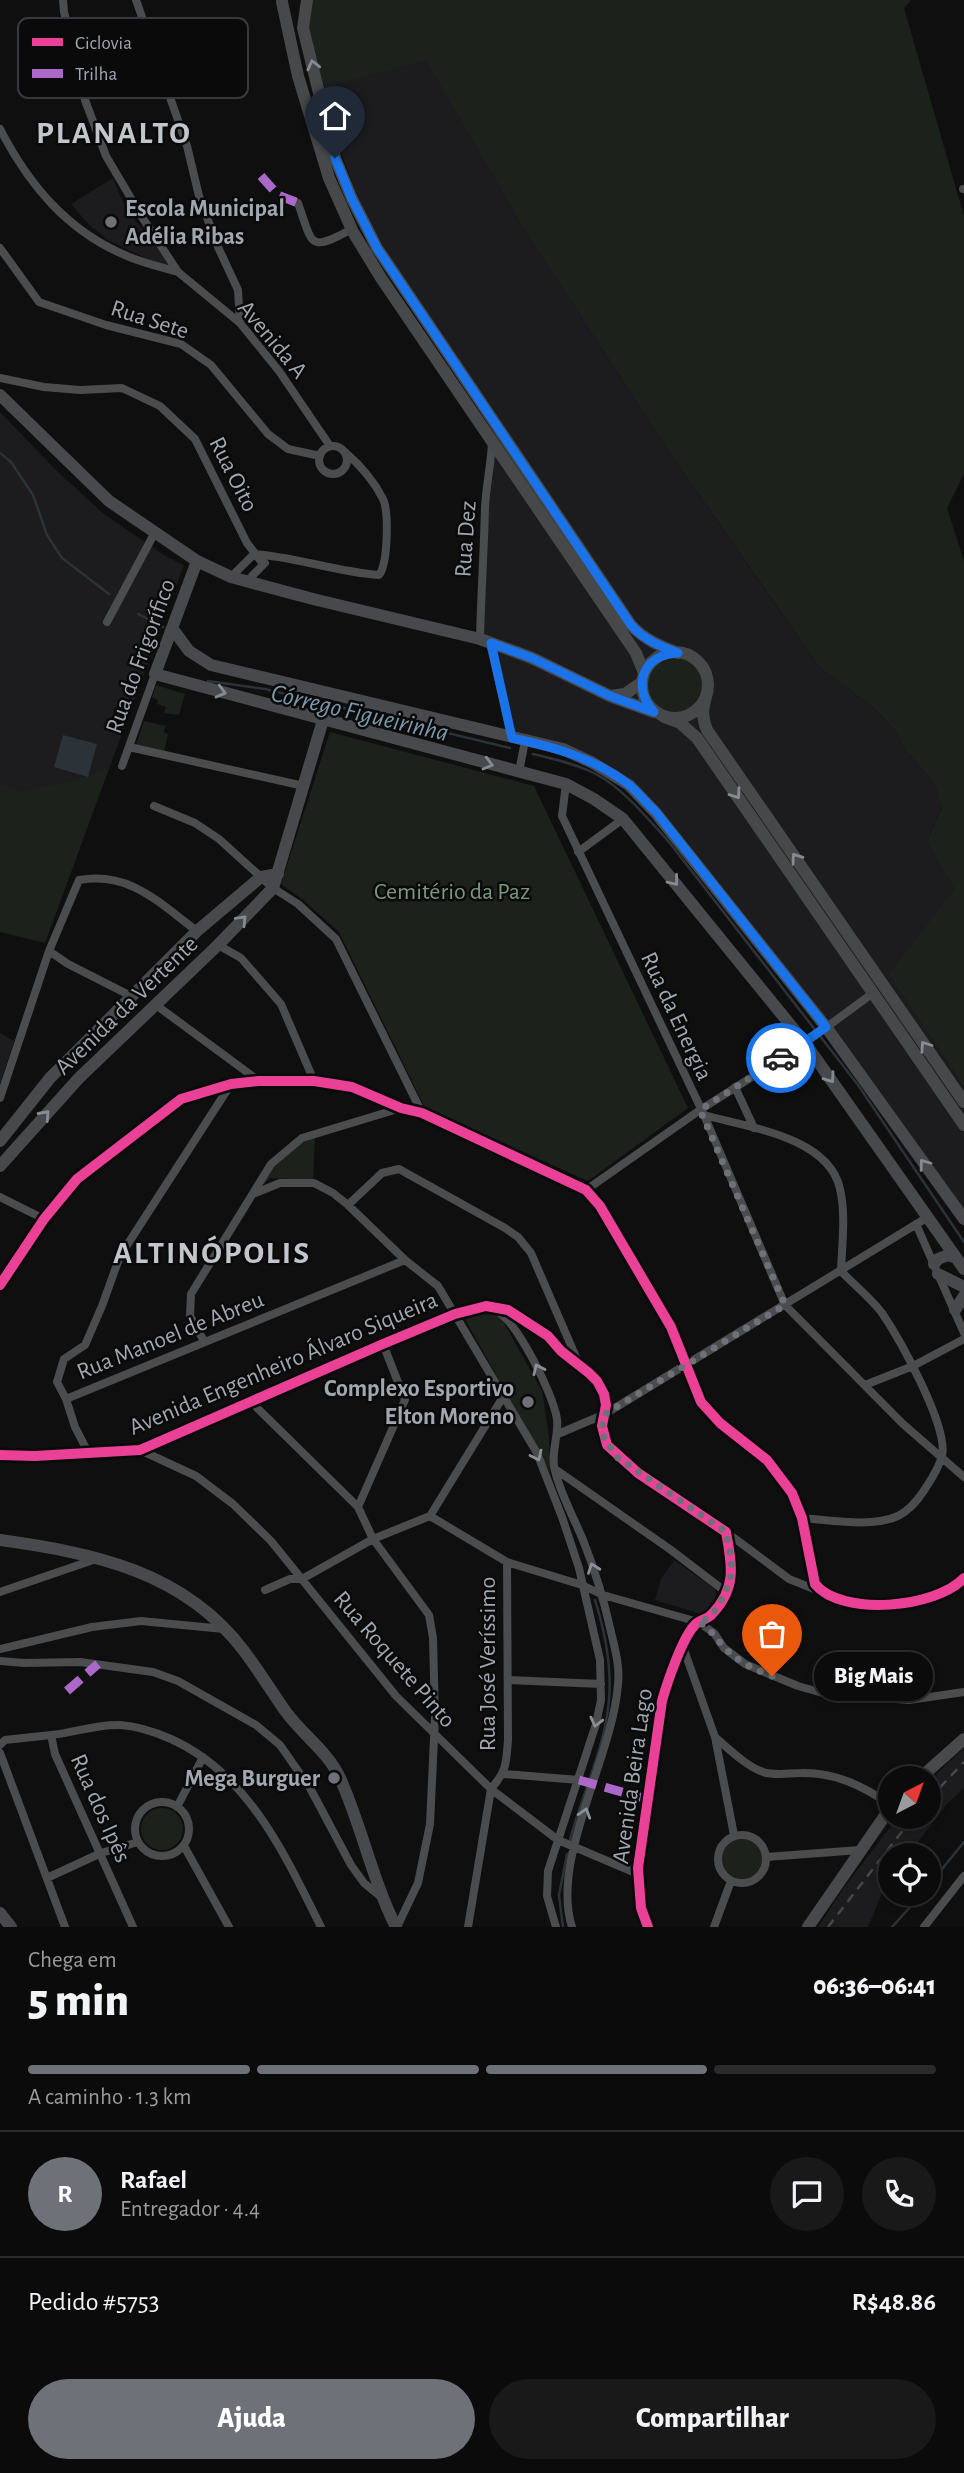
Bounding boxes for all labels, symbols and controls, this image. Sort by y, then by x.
legend [18,18,248,98]
text: Ciclovia [75,34,132,53]
one-way arrow [306,59,321,71]
text: Trilha [75,65,117,84]
pin [305,86,365,158]
icon: home [316,97,354,135]
district label: PLANALTO [36,117,192,149]
place label: Escola Municipal Adélia Ribas [125,197,285,249]
marker: Escola Municipal Adélia Ribas [103,214,119,230]
street label: Rua Sete [108,296,192,344]
street label: Avenida A [233,296,312,383]
street label: Rua Oito [204,433,262,516]
street label: Rua Dez [451,500,481,578]
street label: Rua do Frigorífico [102,576,180,737]
water label: Córrego Figueirinha [268,680,451,746]
one-way arrow [215,684,227,698]
one-way arrow [482,755,494,770]
one-way arrow [728,786,740,799]
one-way arrow [791,853,804,866]
one-way arrow [665,873,678,885]
park label: Cemitério da Paz [374,880,530,904]
one-way arrow [233,916,246,929]
street label: Avenida da Vertente [51,932,203,1080]
street label: Rua da Energia [636,948,716,1084]
courier [746,1023,816,1093]
icon: car [762,1039,800,1077]
one-way arrow [921,1041,933,1054]
one-way arrow [822,1070,834,1083]
one-way arrow [37,1110,50,1123]
one-way arrow [920,1159,932,1172]
district label: ALTINÓPOLIS [113,1235,311,1269]
street label: Avenida Engenheiro Álvaro Siqueira [125,1286,441,1440]
street label: Rua Manoel de Abreu [74,1287,267,1384]
one-way arrow [532,1364,546,1376]
place label: Complexo Esportivo Elton Moreno [324,1377,514,1429]
marker: Complexo Esportivo Elton Moreno [520,1394,536,1410]
one-way arrow [529,1449,543,1461]
one-way arrow [588,1563,602,1575]
street label: Rua José Veríssimo [476,1577,500,1751]
street label: Rua Roquete Pinto [329,1587,460,1732]
pin [742,1604,802,1676]
icon: bag [753,1615,791,1653]
callout: Big Mais [814,1652,933,1700]
text: Big Mais [834,1665,913,1688]
street label: Avenida Beira Lago [609,1687,657,1865]
one-way arrow [590,1716,604,1728]
street label: Rua dos Ipês [66,1751,135,1866]
north arrow [878,1766,942,1829]
map controls [878,1766,941,1906]
place label: Mega Burguer [185,1767,321,1791]
marker: Mega Burguer [326,1770,342,1786]
one-way arrow [576,1807,591,1819]
button: locate [878,1843,941,1906]
text: Chega em [28,1949,117,1972]
text: 06:36–06:41 [813,1973,936,1999]
text: 5 min [28,1978,129,2024]
text: A caminho · 1.3 km [28,2086,191,2109]
button: chat [770,2157,844,2231]
button: phone [862,2157,936,2231]
text: Rafael [120,2167,187,2193]
text: R [57,2181,73,2207]
text: Entregador · 4.4 [120,2198,260,2221]
text: Pedido #5753 [28,2289,159,2315]
text: R$48.86 [852,2289,936,2315]
button: Ajuda [28,2379,475,2459]
button: Compartilhar [489,2379,936,2459]

